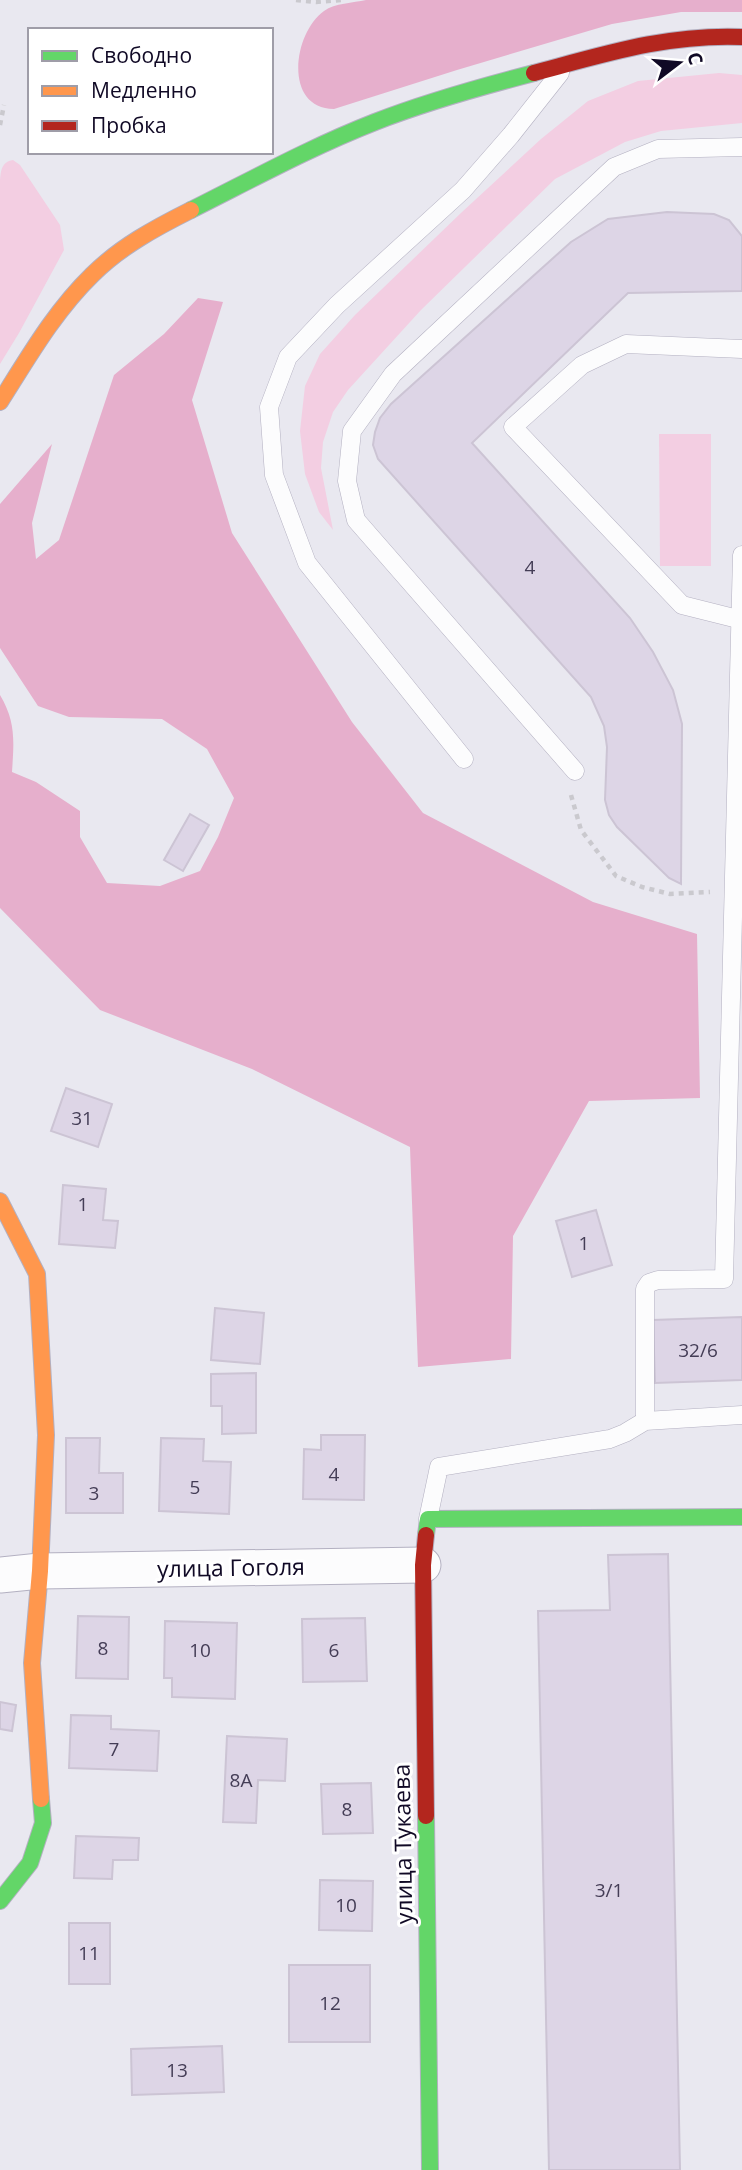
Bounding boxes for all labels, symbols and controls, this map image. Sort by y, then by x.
legend [28,28,273,154]
north arrow [644,28,714,98]
text: Свободно [91,41,192,69]
text: С [681,49,710,68]
text: Медленно [91,76,197,104]
text: Пробка [91,111,167,139]
house number: 4 [525,554,536,580]
house number: 31 [71,1105,93,1131]
house number: 1 [78,1191,88,1217]
house number: 1 [579,1230,589,1256]
house number: 32/6 [678,1337,718,1363]
house number: 4 [329,1461,340,1487]
house number: 5 [190,1474,200,1500]
house number: 3 [89,1480,99,1506]
street label: улица Гоголя [157,1550,305,1584]
house number: 8 [98,1635,108,1661]
house number: 10 [189,1637,211,1663]
house number: 6 [329,1637,339,1663]
house number: 7 [109,1736,119,1762]
street label: улица Тукаева [385,1764,419,1924]
house number: 8А [230,1767,252,1793]
house number: 8 [342,1796,352,1822]
house number: 3/1 [595,1877,623,1903]
house number: 10 [335,1892,357,1918]
house number: 11 [78,1940,100,1966]
house number: 12 [319,1990,341,2016]
house number: 13 [166,2057,188,2083]

